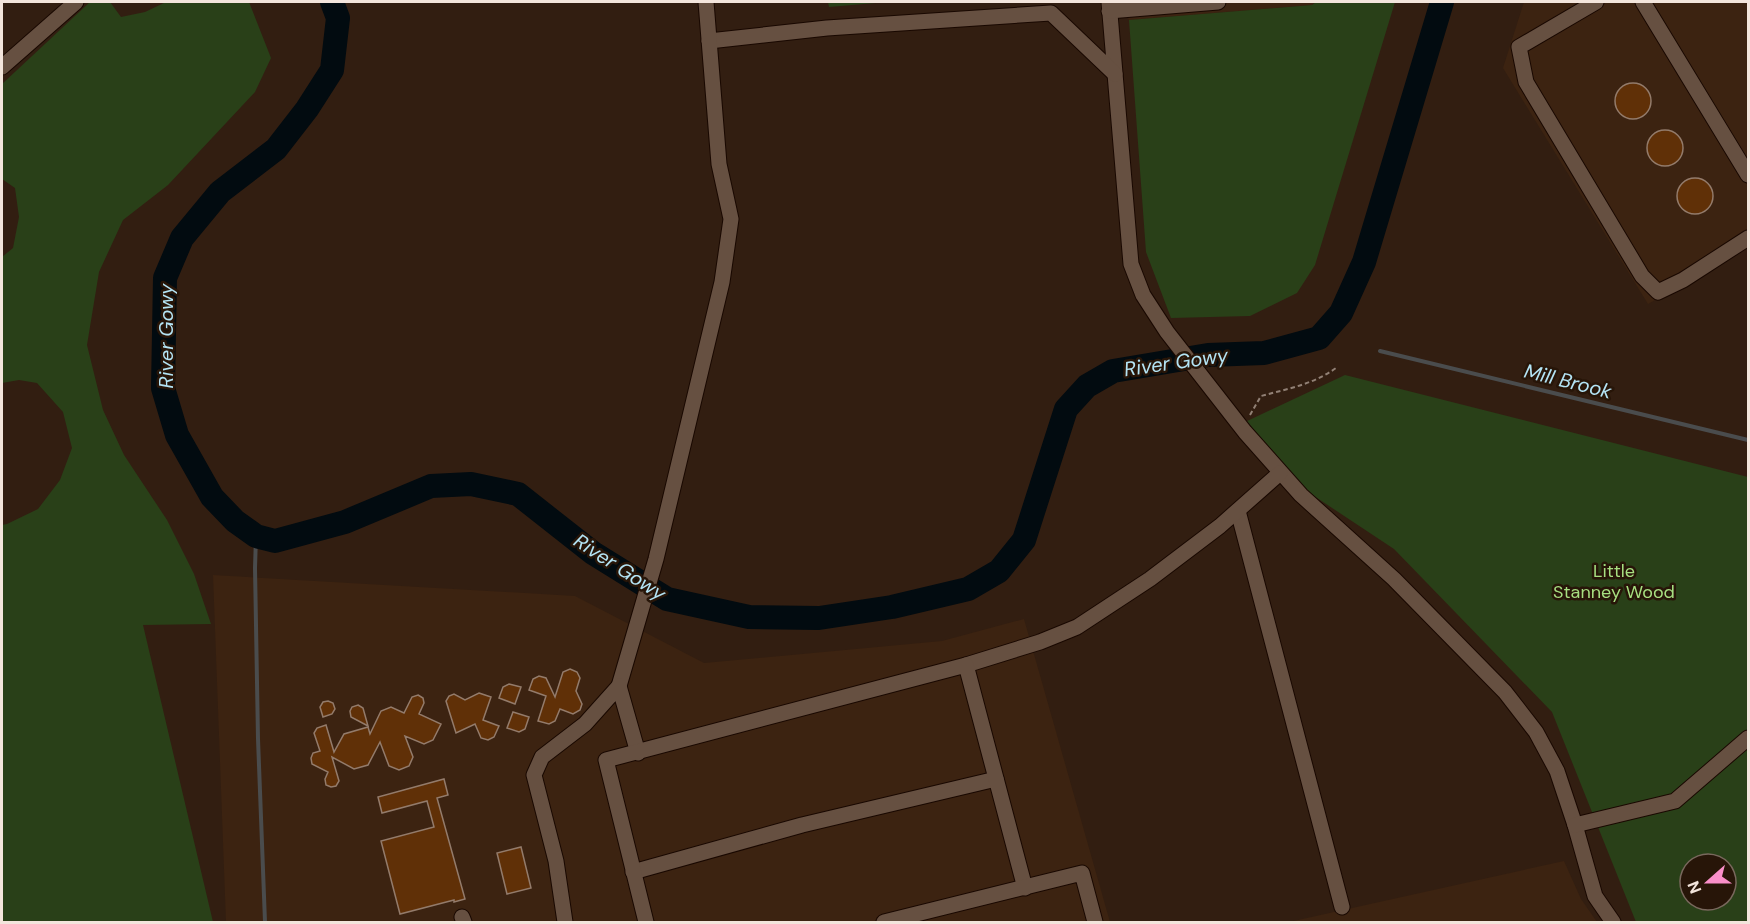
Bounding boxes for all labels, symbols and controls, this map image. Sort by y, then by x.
water label: River Gowy [153,283,179,388]
water label: River Gowy [1122,342,1231,382]
water label: Mill Brook [1521,358,1615,405]
water label: River Gowy [569,528,672,607]
park label: Little Stanney Wood [1553,559,1675,604]
north arrow [1678,852,1738,912]
text: N [1683,878,1706,896]

